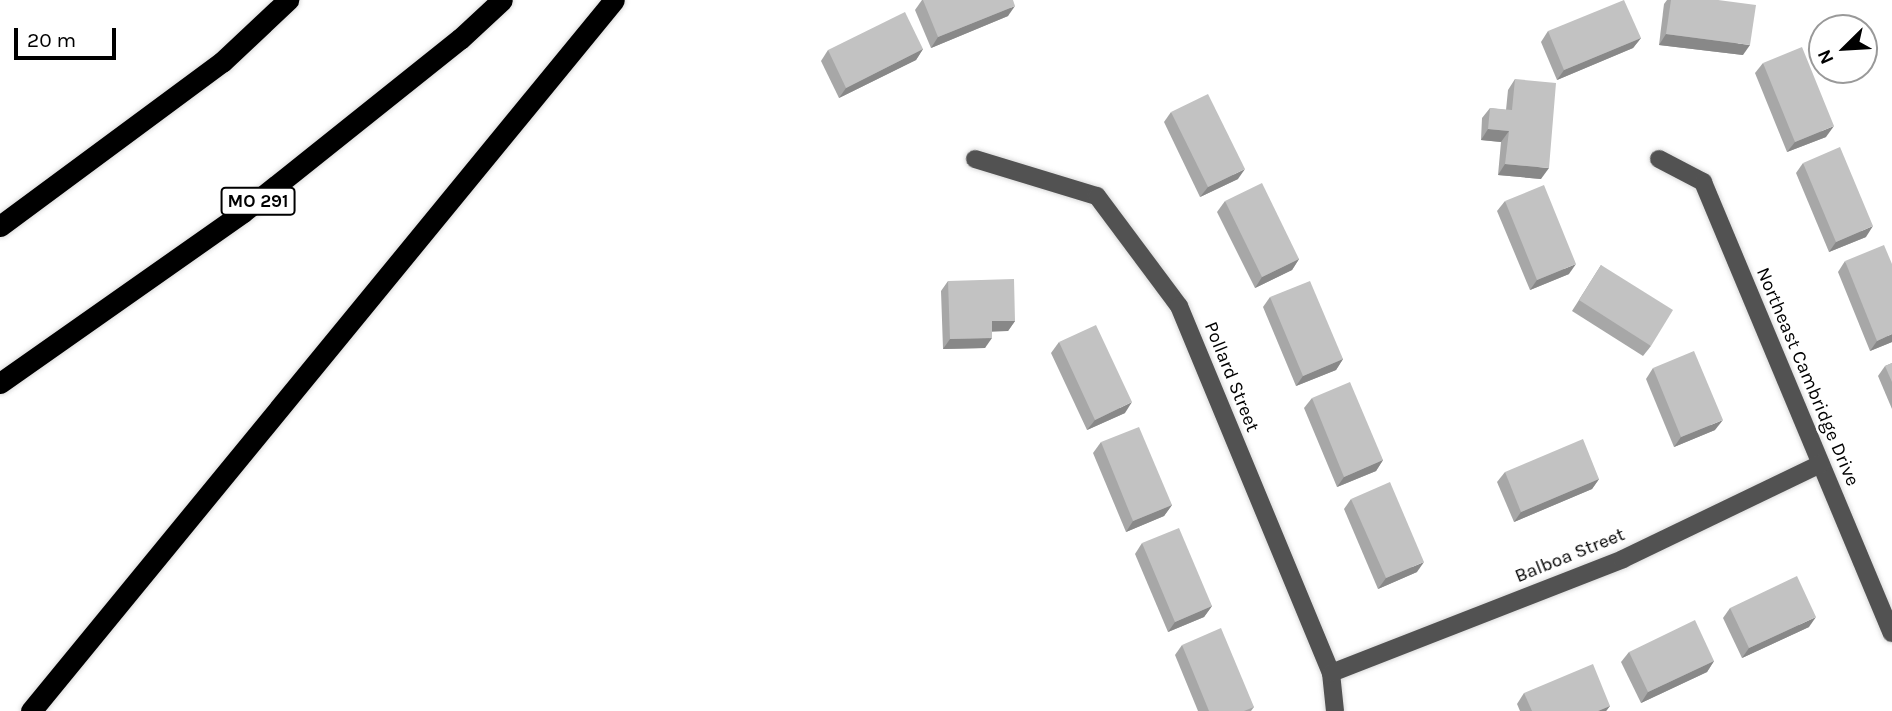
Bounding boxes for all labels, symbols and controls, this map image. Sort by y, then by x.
scale bar [18,14,119,58]
north arrow [1808,14,1878,84]
text: 20 m [27,28,76,52]
text: N [1813,46,1838,67]
road number: MO 291 [219,186,296,216]
street label: Northeast Cambridge Drive [1751,264,1863,490]
street label: Pollard Street [1199,319,1263,435]
street label: Balboa Street [1512,524,1628,588]

